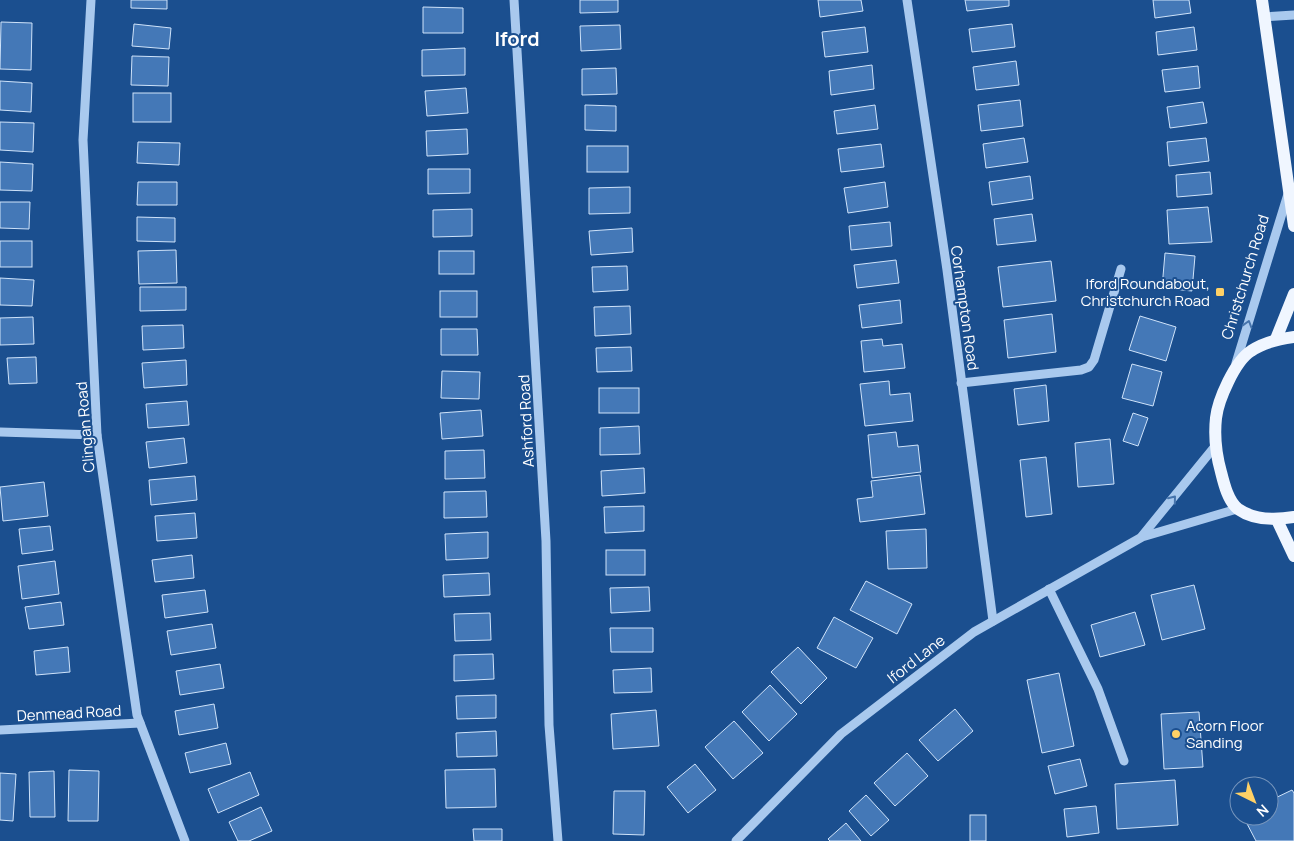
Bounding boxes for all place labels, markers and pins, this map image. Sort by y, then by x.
place label: Iford Roundabout, Christchurch Road [1081,273,1210,311]
marker: Iford Roundabout, Christchurch Road [1214,286,1226,298]
place label: Acorn Floor Sanding [1186,715,1265,753]
marker: Acorn Floor Sanding [1170,728,1182,740]

